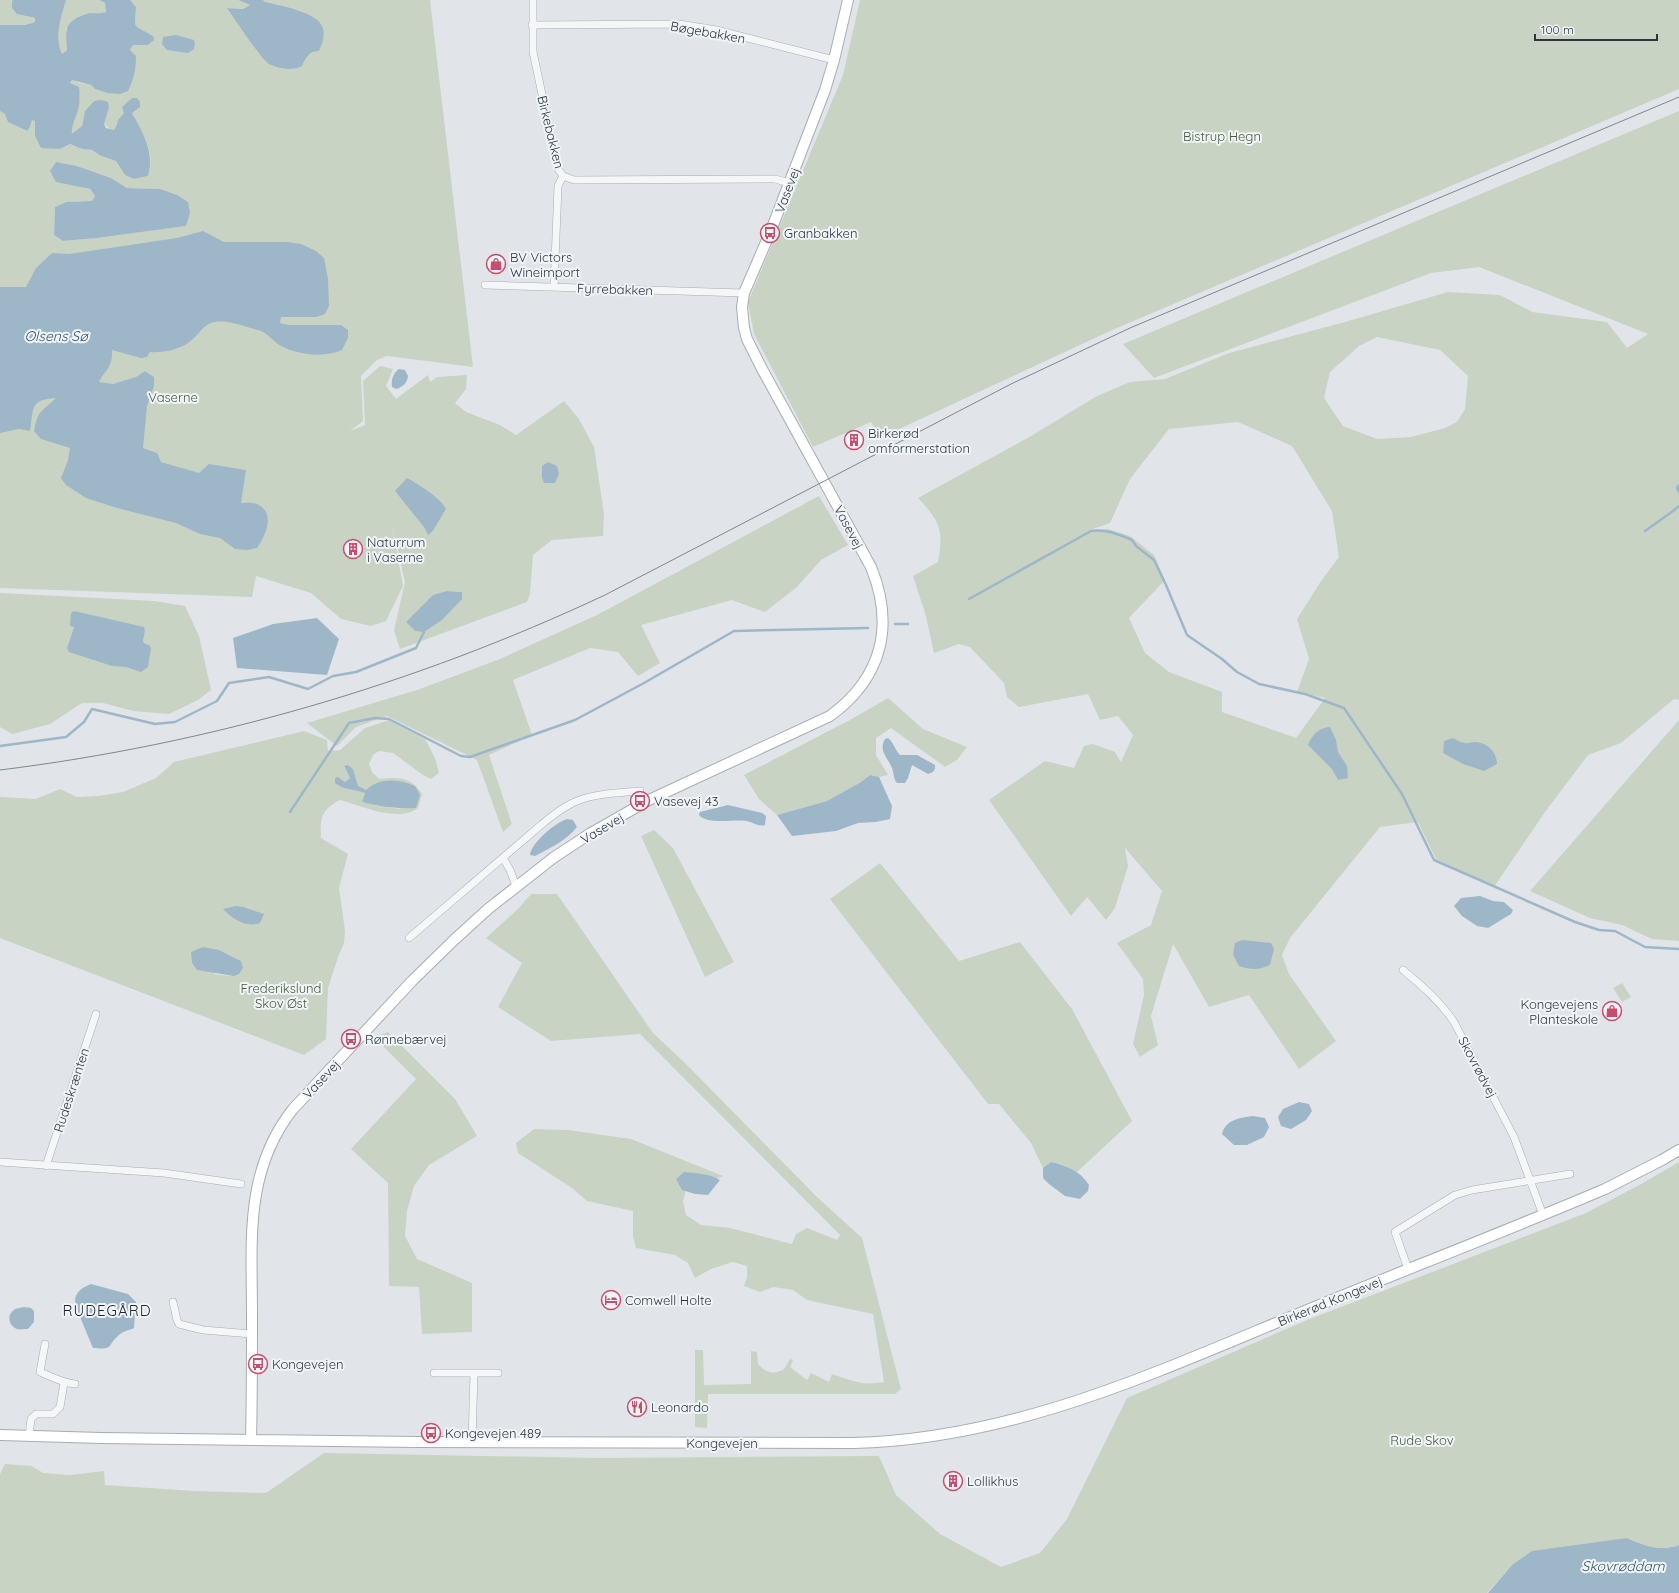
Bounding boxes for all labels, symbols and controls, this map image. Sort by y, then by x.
scale bar [1535,16,1657,42]
street label: Bøgebakken [669,18,747,46]
text: 100 m [1541,22,1574,37]
street label: Birkebakken [534,94,568,170]
park label: Bistrup Hegn [1183,128,1261,144]
street label: Vasevej [771,165,803,215]
bus stop icon: Granbakken [759,222,781,244]
place label: Granbakken [784,225,857,241]
place label: BV Victors Wineimport [510,249,580,280]
shop icon: BV Victors Wineimport [485,253,507,275]
street label: Fyrrebakken [577,280,653,298]
water label: Olsens Sø [24,327,89,345]
park label: Vaserne [148,389,198,405]
place label: Birkerød omformerstation [868,425,970,456]
building icon: Birkerød omformerstation [843,429,865,451]
street label: Vasevej [831,502,867,552]
place label: Naturrum i Vaserne [367,534,425,565]
building icon: Naturrum i Vaserne [342,538,364,560]
bus stop icon: Vasevej 43 [629,790,651,812]
place label: Vasevej 43 [654,793,719,809]
street label: Vasevej [578,809,626,847]
park label: Frederikslund Skov Øst [240,980,322,1011]
place label: Kongevejens Planteskole [1520,996,1598,1027]
shop icon: Kongevejens Planteskole [1601,1000,1623,1022]
bus stop icon: Rønnebærvej [340,1028,362,1050]
place label: Rønnebærvej [365,1031,447,1047]
street label: Skovrødvej [1455,1034,1501,1100]
street label: Rudeskrænten [50,1046,92,1134]
street label: Vasevej [299,1056,343,1102]
street label: Birkerød Kongevej [1275,1273,1385,1329]
hotel icon: Comwell Holte [600,1289,622,1311]
place label: Comwell Holte [625,1292,712,1308]
district label: RUDEGÅRD [63,1301,151,1320]
bus stop icon: Kongevejen [247,1353,269,1375]
place label: Kongevejen [272,1356,344,1372]
restaurant icon: Leonardo [626,1396,648,1418]
place label: Leonardo [651,1399,709,1415]
bus stop icon: Kongevejen 489 [420,1422,442,1444]
place label: Kongevejen 489 [445,1425,541,1441]
park label: Rude Skov [1390,1432,1454,1448]
street label: Kongevejen [686,1435,758,1451]
building icon: Lollikhus [942,1470,964,1492]
place label: Lollikhus [967,1473,1018,1489]
water label: Skovrøddam [1582,1557,1665,1575]

